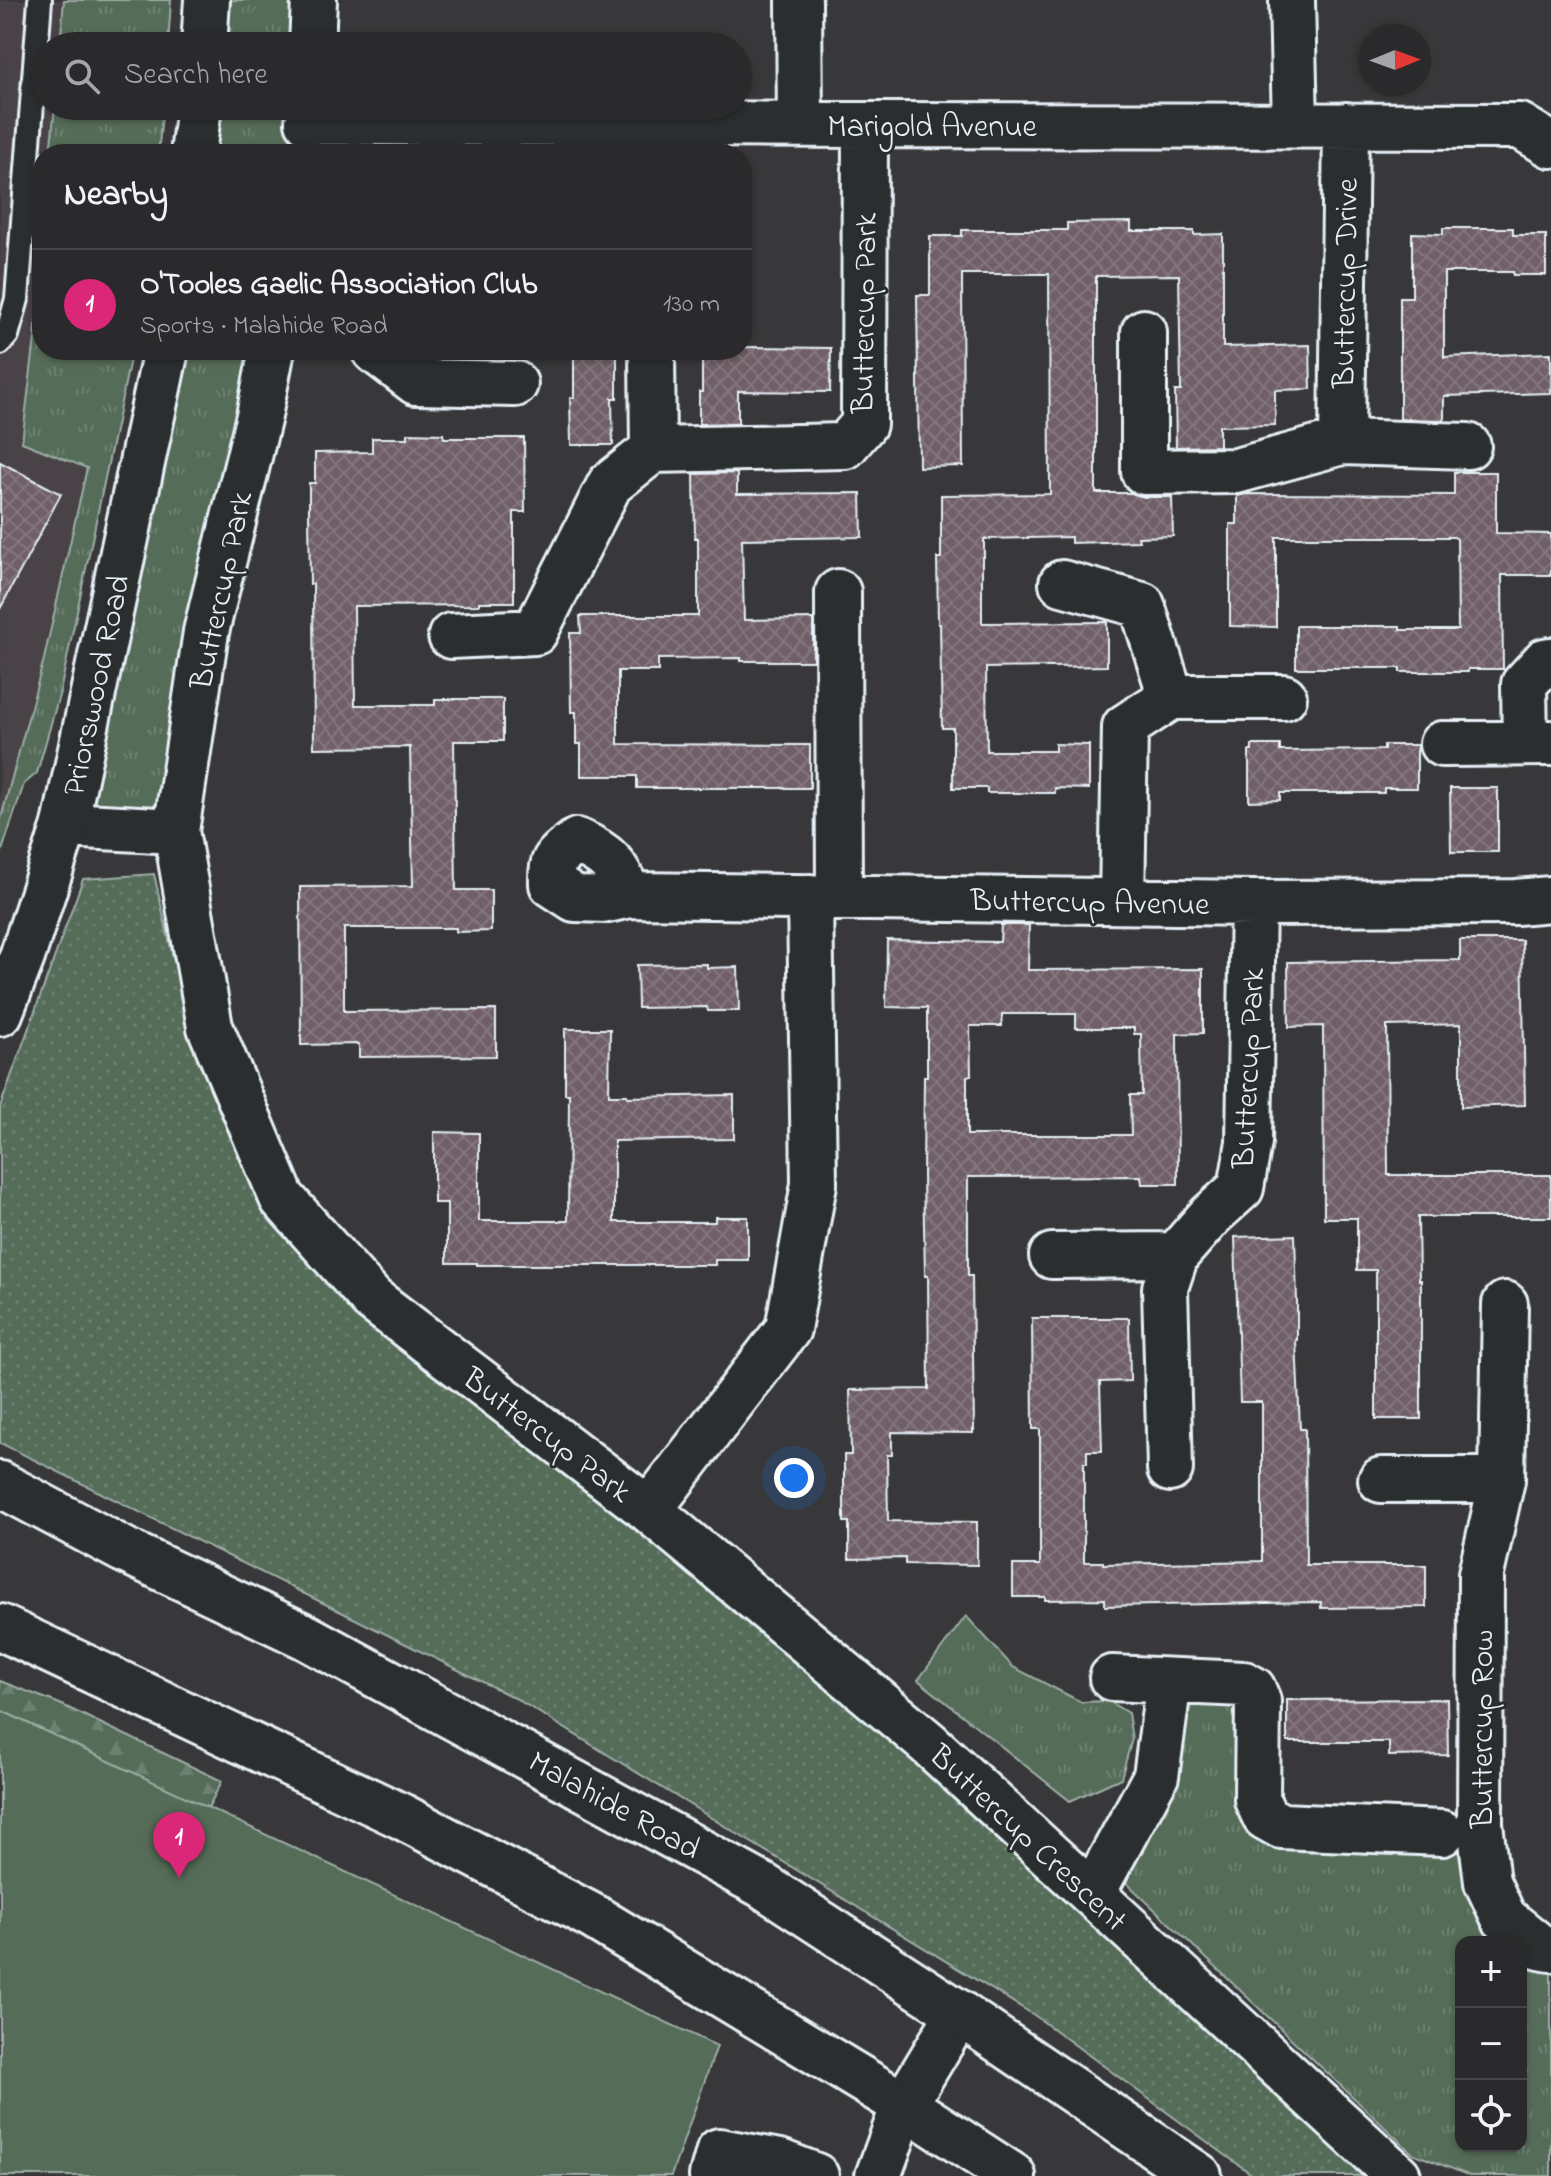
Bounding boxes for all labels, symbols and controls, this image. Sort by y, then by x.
north arrow [1359,24,1431,96]
search box [32,32,752,120]
icon: search [60,54,104,98]
text: Search here [124,54,268,98]
street label: Marigold Avenue [827,105,1037,152]
text: Nearby [64,171,168,221]
street label: Buttercup Drive [1322,177,1373,390]
street label: Buttercup Park [841,211,892,415]
text: O'Tooles Gaelic Association Club [140,264,537,308]
text: 1 [86,286,94,324]
text: 130 m [663,286,720,324]
text: Sports · Malahide Road [140,308,388,346]
street label: Buttercup Park [179,487,268,695]
street label: Priorswood Road [52,571,145,801]
street label: Buttercup Avenue [969,879,1210,930]
street label: Buttercup Park [1222,966,1279,1171]
street label: Buttercup Park [451,1357,641,1517]
your location [774,1458,814,1498]
street label: Buttercup Row [1461,1630,1508,1829]
street label: Buttercup Crescent [916,1734,1137,1944]
street label: Malahide Road [519,1740,708,1874]
pin: 1 [153,1812,205,1878]
map controls [1455,1936,1527,2152]
button: + [1455,1936,1527,2008]
button: − [1455,2008,1527,2080]
button: locate [1455,2080,1527,2152]

